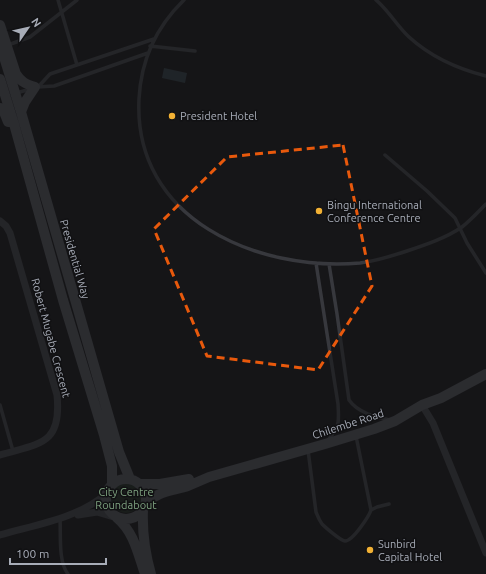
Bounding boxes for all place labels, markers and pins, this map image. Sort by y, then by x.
place label: President Hotel [180,110,257,122]
marker: President Hotel [167,111,177,121]
place label: Bingu International Conference Centre [327,199,422,224]
marker: Bingu International Conference Centre [314,206,324,216]
place label: Sunbird Capital Hotel [378,538,442,563]
marker: Sunbird Capital Hotel [365,545,375,555]

